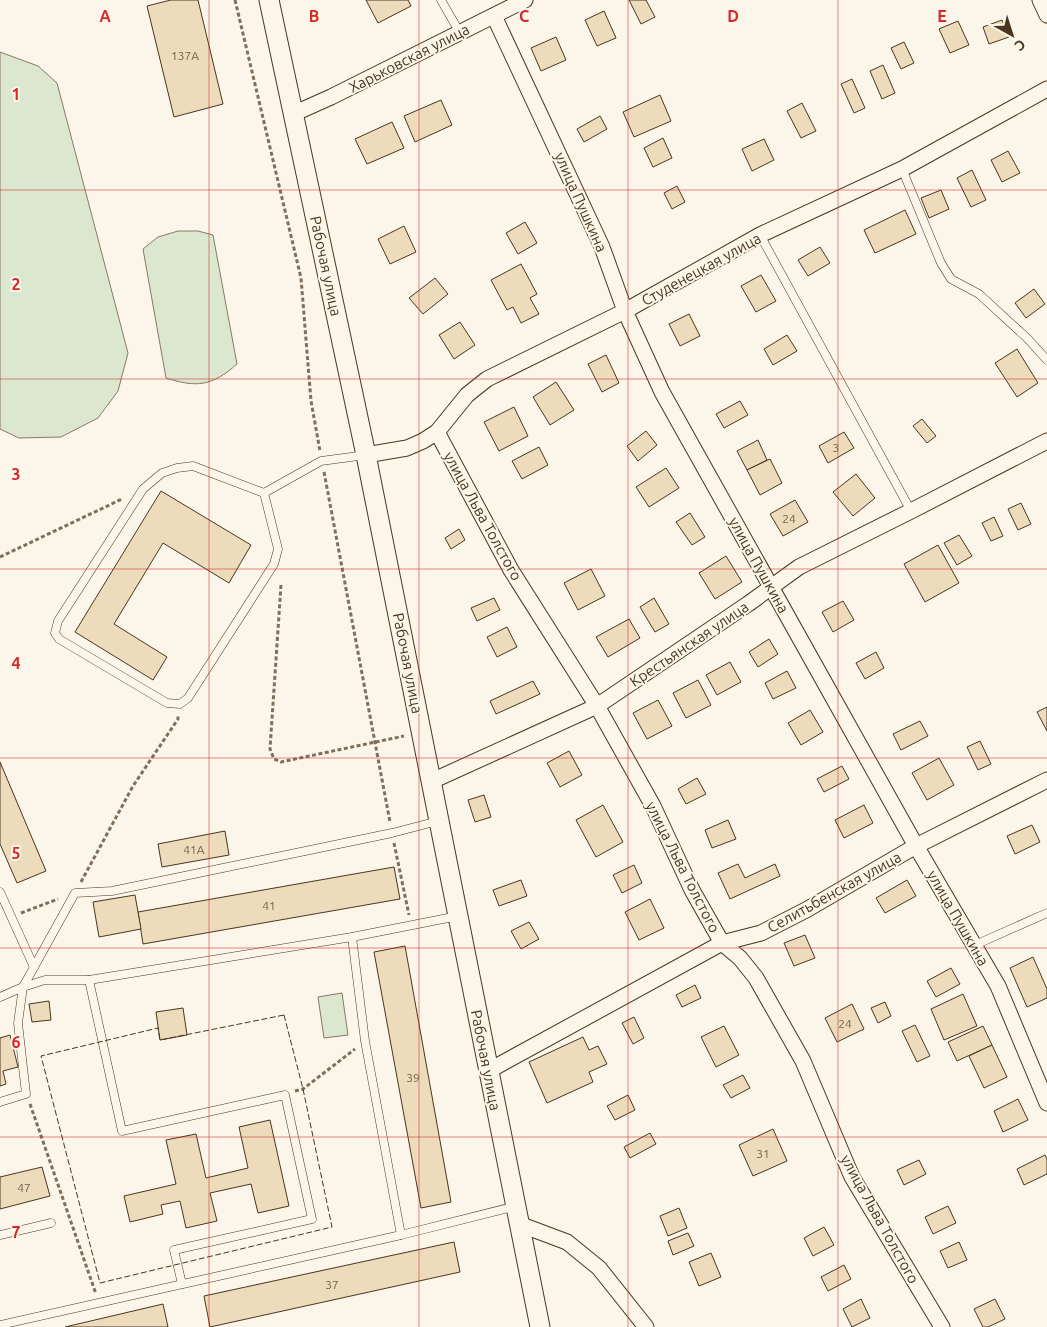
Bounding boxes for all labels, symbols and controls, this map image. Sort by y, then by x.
text: A [99,7,111,25]
text: B [309,7,319,25]
text: C [519,7,529,25]
text: D [727,7,739,25]
text: E [937,7,947,25]
north arrow [987,10,1037,60]
street label: Харьковская улица [346,20,472,96]
text: С [1012,36,1029,54]
house number: 137А [171,49,199,62]
text: 1 [11,85,21,103]
street label: улица Пушкина [551,150,611,254]
street label: Рабочая улица [307,214,345,318]
street label: Студенецкая улица [638,229,764,309]
text: 2 [11,275,21,293]
house number: 3 [833,441,839,454]
street label: улица Льва Толстого [440,449,526,583]
text: 3 [11,465,21,483]
house number: 24 [782,512,796,525]
street label: улица Пушкина [726,514,792,616]
street label: Крестьянская улица [626,598,752,690]
street label: Рабочая улица [390,611,426,715]
text: 4 [11,654,21,672]
street label: улица Льва Толстого [643,799,723,935]
house number: 41А [183,843,205,856]
text: 5 [11,844,21,862]
street label: Селитьбенская улица [764,848,904,936]
street label: улица Пушкина [924,867,992,969]
house number: 41 [262,899,276,912]
street label: Рабочая улица [468,1008,504,1112]
house number: 24 [838,1017,852,1030]
text: 6 [11,1033,21,1051]
house number: 39 [406,1071,420,1084]
house number: 31 [756,1147,770,1160]
street label: улица Льва Толстого [837,1152,923,1286]
house number: 47 [17,1181,31,1194]
text: 7 [11,1223,21,1241]
house number: 37 [325,1278,339,1291]

